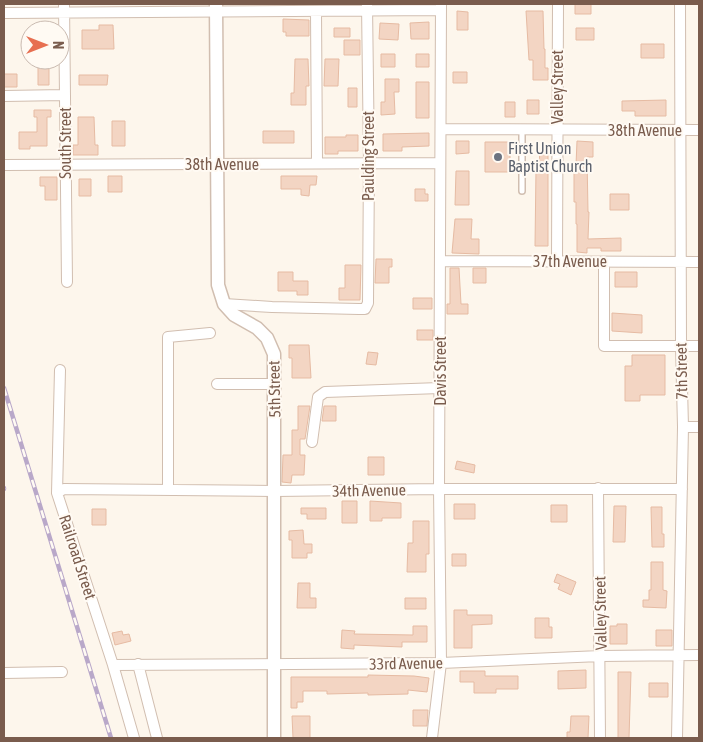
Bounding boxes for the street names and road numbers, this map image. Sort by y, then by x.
street label: Valley Street [548,50,567,124]
street label: South Street [56,107,74,179]
street label: Paulding Street [359,111,378,201]
street label: 38th Avenue [608,121,682,139]
street label: 38th Avenue [185,155,259,173]
street label: 37th Avenue [533,252,607,270]
street label: Davis Street [431,336,449,406]
street label: 7th Street [671,342,690,400]
street label: 5th Street [264,360,283,418]
street label: 34th Avenue [332,480,406,500]
street label: Railroad Street [56,512,100,602]
street label: Valley Street [590,575,611,650]
street label: 33rd Avenue [369,653,443,673]

